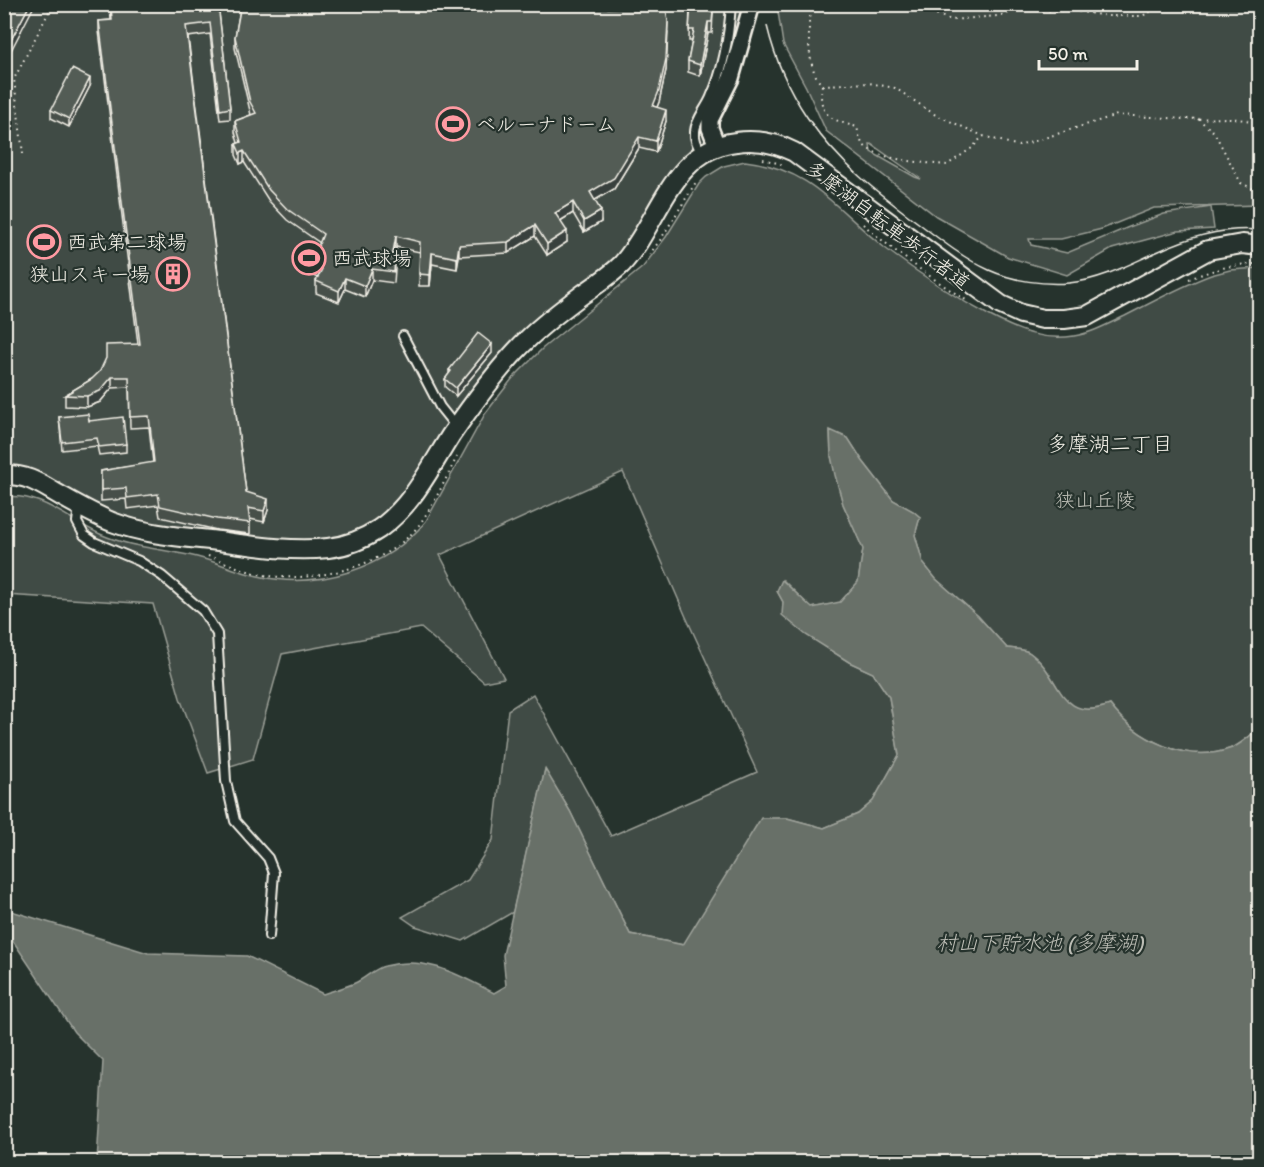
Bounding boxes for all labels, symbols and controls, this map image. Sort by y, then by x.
scale bar [1039,33,1136,71]
text: 50 m [1048,43,1088,65]
sports icon: ベルーナドーム [435,106,471,142]
place label: ベルーナドーム [476,112,616,136]
street label: 多摩湖自転車歩行者道 [801,155,975,295]
sports icon: 西武第二球場 [26,224,62,260]
place label: 西武第二球場 [67,230,187,254]
sports icon: 西武球場 [291,240,327,276]
place label: 西武球場 [332,246,412,270]
building icon: 狭山スキー場 [155,256,191,292]
place label: 狭山スキー場 [30,262,150,286]
district label: 多摩湖二丁目 [1047,431,1173,456]
park label: 狭山丘陵 [1055,488,1135,512]
water label: 村山下貯水池 (多摩湖) [936,930,1145,955]

